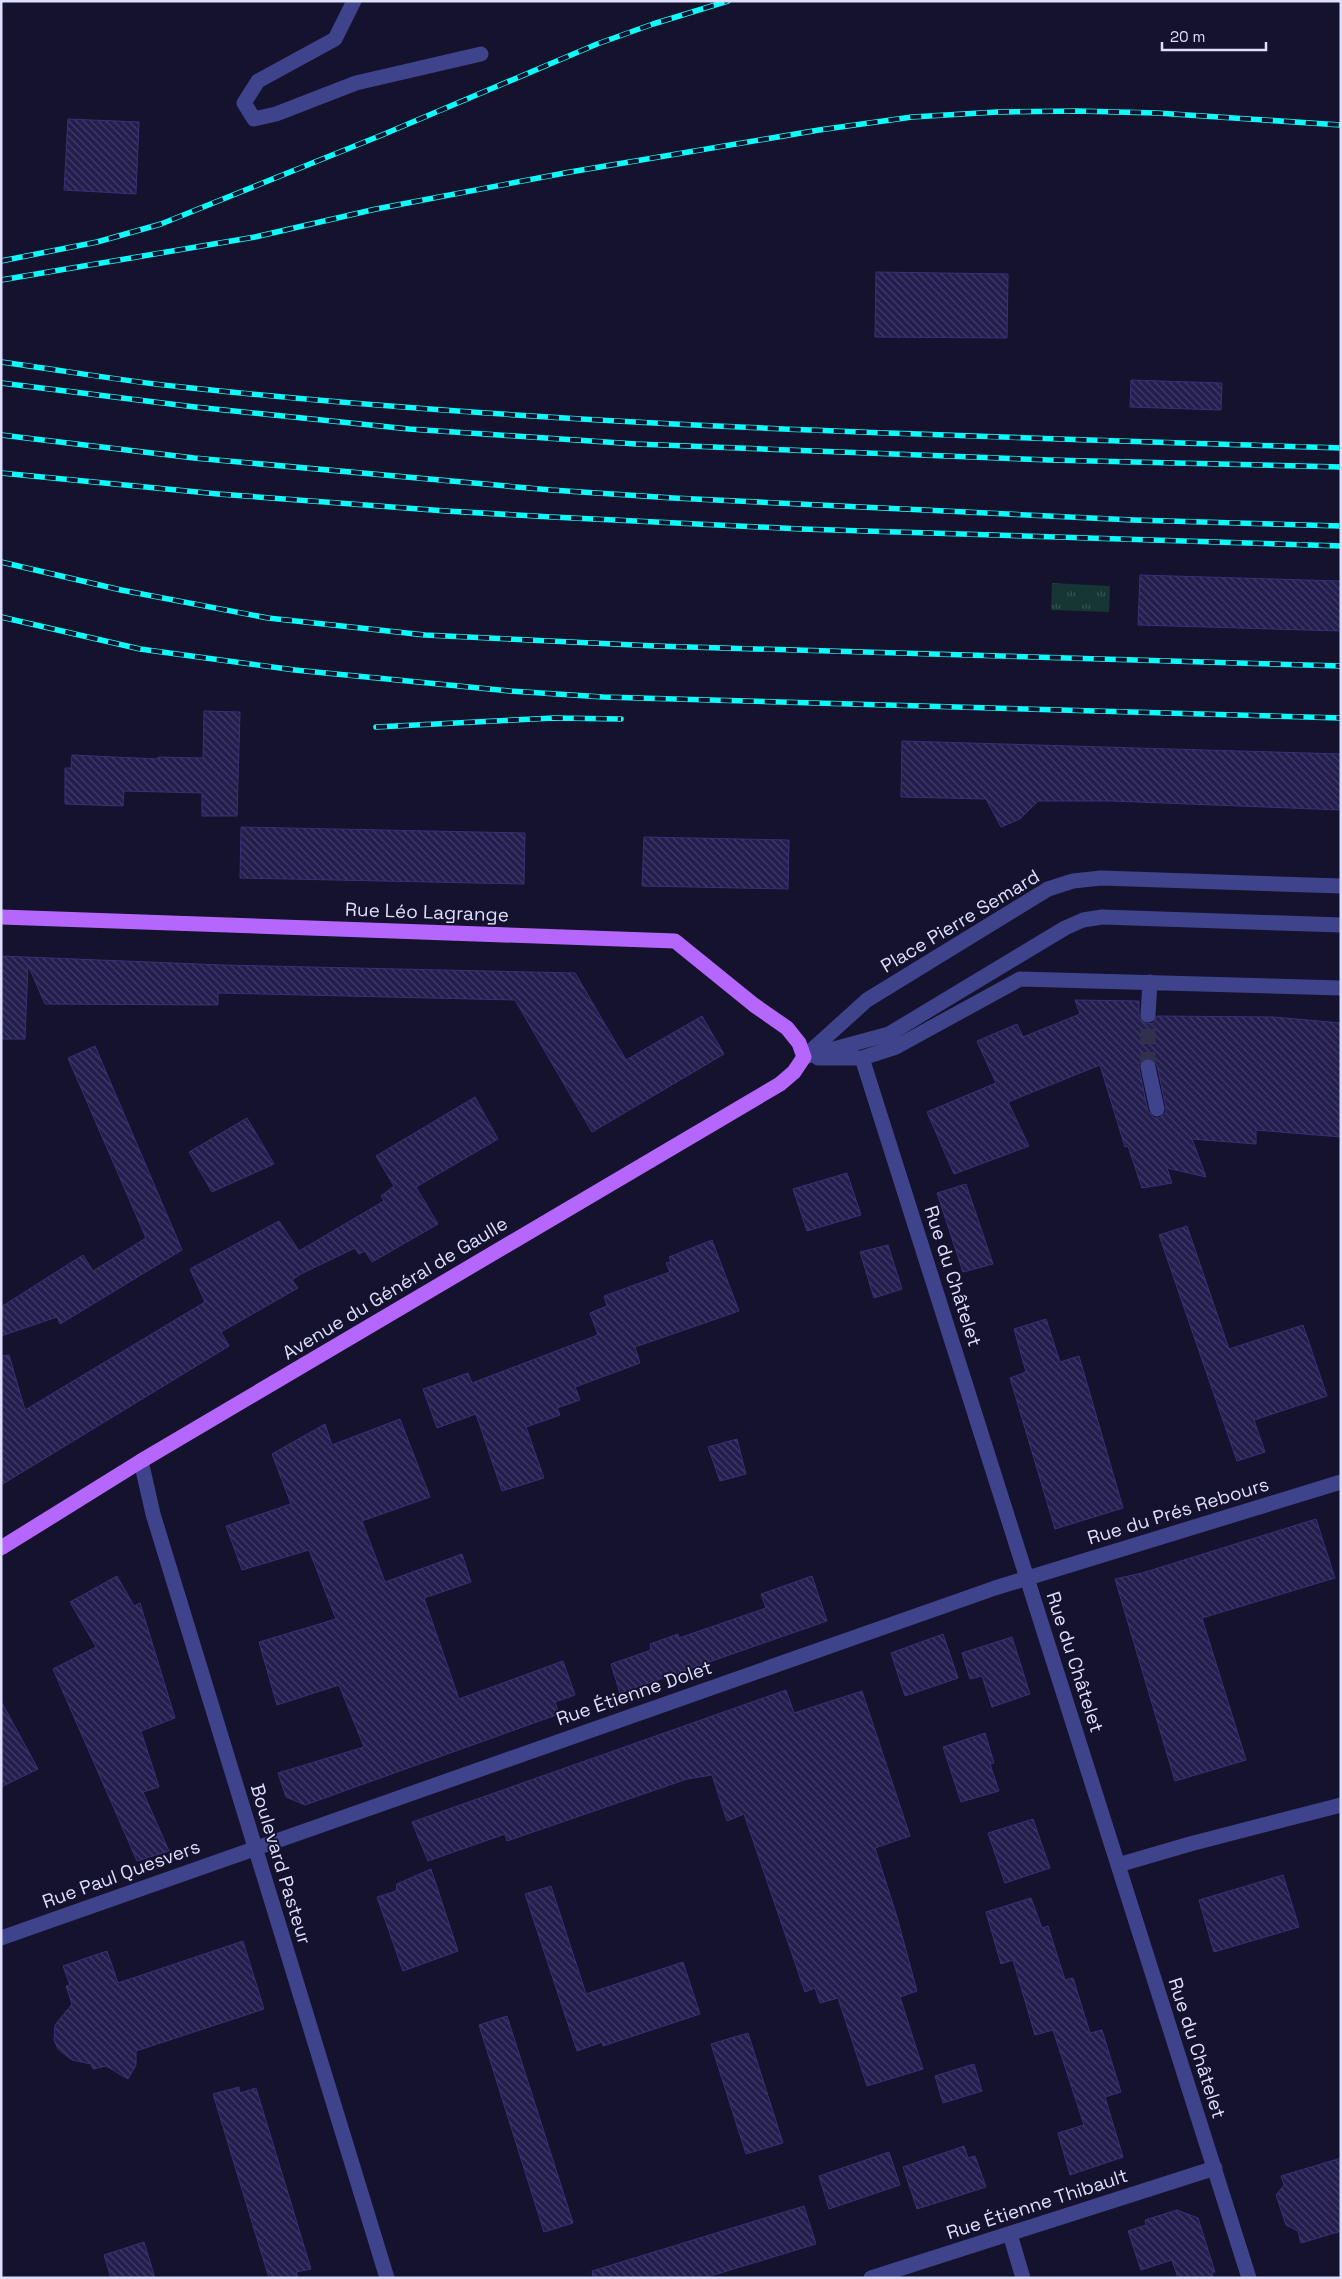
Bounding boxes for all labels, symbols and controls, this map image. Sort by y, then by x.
scale bar [1162,20,1266,52]
text: 20 m [1170,27,1205,46]
street label: Place Pierre Semard [876,864,1044,978]
street label: Rue Léo Lagrange [345,897,509,927]
street label: Rue du Châtelet [918,1202,988,1350]
street label: Avenue du Général de Gaulle [278,1211,512,1365]
street label: Rue du Prés Rebours [1084,1471,1272,1551]
street label: Rue du Châtelet [1040,1588,1110,1736]
street label: Rue Étienne Dolet [553,1655,715,1731]
street label: Boulevard Pasteur [245,1781,317,1947]
street label: Rue Paul Quesvers [39,1834,203,1914]
street label: Rue du Châtelet [1162,1974,1232,2122]
street label: Rue Étienne Thibault [943,2163,1131,2245]

